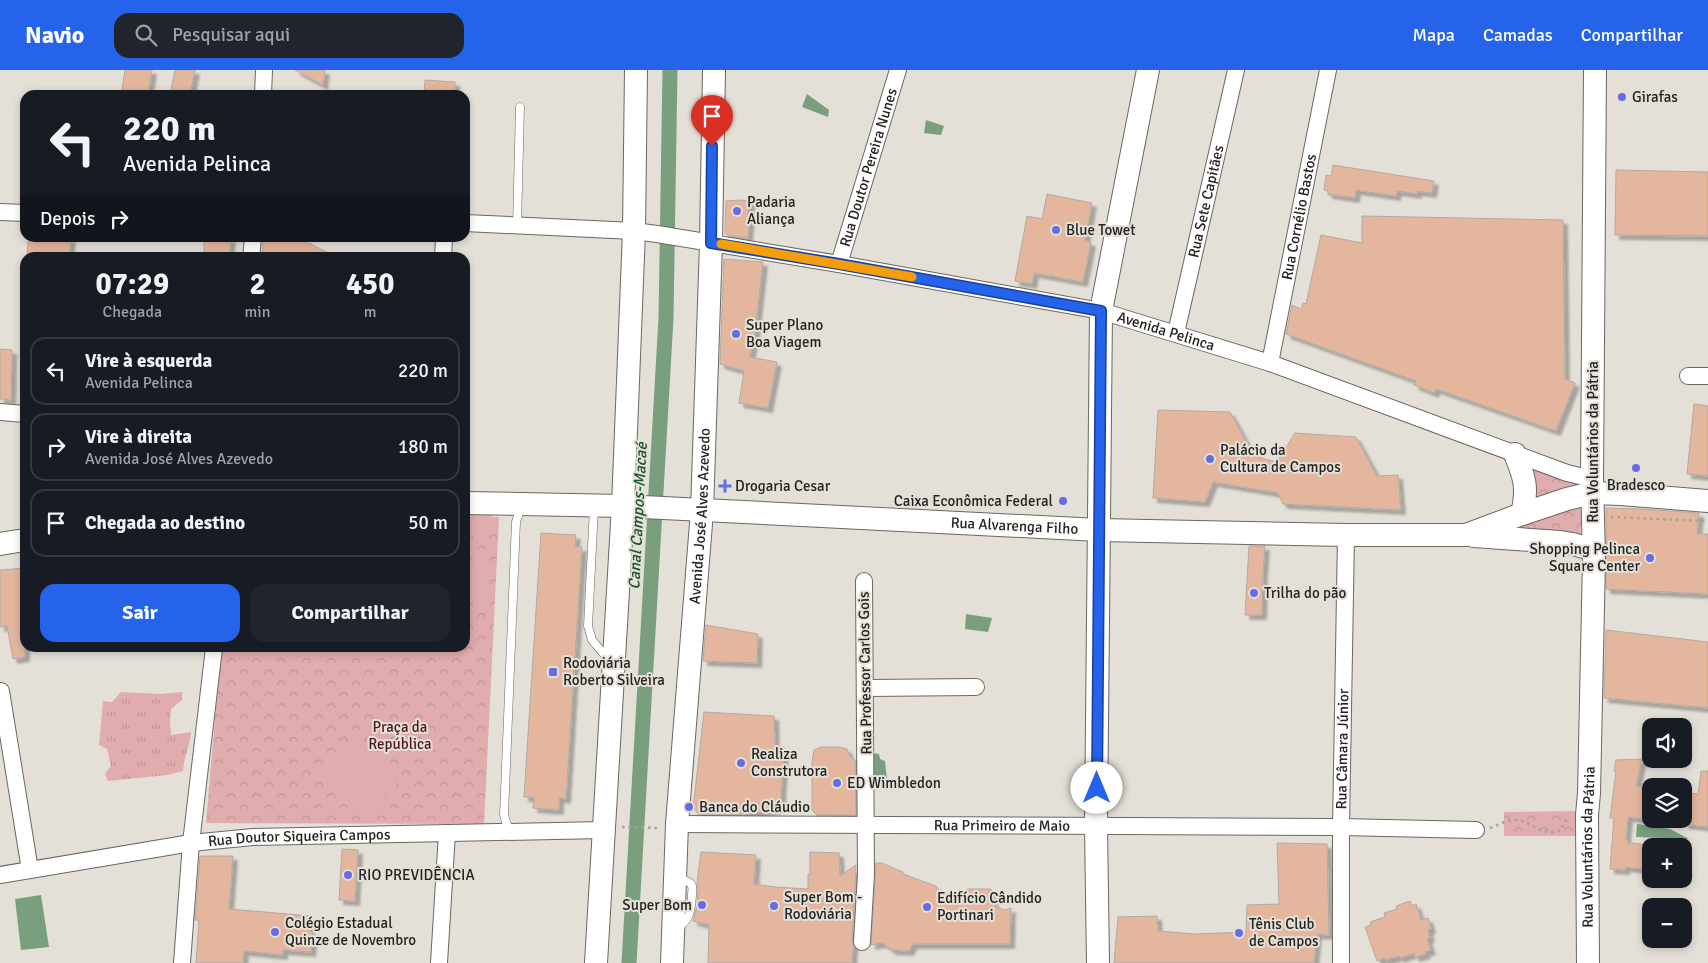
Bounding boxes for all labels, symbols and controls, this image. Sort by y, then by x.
search box [114,13,464,58]
text: Navio [25,20,84,50]
icon: search [132,21,160,49]
text: Pesquisar aqui [172,23,290,47]
text: Mapa [1413,24,1455,46]
text: Camadas [1483,24,1553,46]
text: Compartilhar [1581,24,1683,46]
street label: Rua Doutor Pereira Nunes [836,85,901,249]
place label: Girafas [1632,88,1678,106]
marker: Girafas [1616,91,1628,103]
pin [691,95,733,146]
icon: arrive [698,102,726,130]
text: 220 m [123,107,216,150]
icon: left [40,110,105,175]
street label: Rua Sete Capitães [1184,143,1228,259]
text: Avenida Pelinca [123,150,271,177]
street label: Rua Cornélio Bastos [1278,152,1320,281]
place label: Padaria Aliança [747,193,796,228]
icon: right [105,205,133,233]
marker: Padaria Aliança [731,205,743,217]
text: Depois [40,207,95,231]
place label: Blue Towet [1066,221,1135,239]
marker: Blue Towet [1050,224,1062,236]
text: 07:29 [95,266,169,303]
text: 2 [249,266,266,303]
text: 450 [346,266,394,303]
text: Chegada [103,302,162,322]
text: min [245,302,270,322]
text: m [364,302,377,322]
street label: Avenida Pelinca [1115,308,1217,354]
place label: Super Plano Boa Viagem [746,316,824,351]
marker: Super Plano Boa Viagem [730,328,742,340]
text: Vire à esquerda [85,349,212,373]
icon: left [42,357,70,385]
text: 220 m [398,359,448,383]
street label: Rua Voluntários da Pátria [1584,361,1602,523]
text: Avenida Pelinca [85,373,193,393]
text: Vire à direita [85,425,192,449]
street label: Avenida José Alves Azevedo [686,427,714,605]
icon: right [42,433,70,461]
text: 180 m [398,435,448,459]
water label: Canal Campos-Macaé [624,440,652,590]
place label: Palácio da Cultura de Campos [1220,441,1341,476]
text: Avenida José Alves Azevedo [85,449,273,469]
marker: Palácio da Cultura de Campos [1204,453,1216,465]
marker: Bradesco [1630,462,1642,474]
place label: Bradesco [1607,476,1666,494]
place label: Drogaria Cesar [735,477,831,495]
marker: Drogaria Cesar [719,480,731,492]
place label: Caixa Econômica Federal [894,492,1053,510]
marker: Caixa Econômica Federal [1057,495,1069,507]
icon: arrive [42,509,70,537]
text: Chegada ao destino [85,511,245,535]
text: 50 m [408,511,448,535]
street label: Rua Alvarenga Filho [950,514,1079,538]
place label: Shopping Pelinca Square Center [1529,540,1640,575]
marker: Shopping Pelinca Square Center [1644,552,1656,564]
button: Sair [40,584,240,642]
button: Compartilhar [250,584,450,642]
place label: Trilha do pão [1264,584,1347,602]
marker: Trilha do pão [1248,587,1260,599]
street label: Rua Professor Carlos Gois [855,591,875,755]
place label: Rodoviária Roberto Silveira [563,654,665,689]
marker: Rodoviária Roberto Silveira [547,666,559,678]
street label: Rua Câmara Júnior [1332,688,1352,810]
park label: Praça da República [368,718,432,753]
map controls [1642,718,1692,948]
button: sound [1642,718,1692,768]
place label: Realiza Construtora [751,745,827,780]
marker: Realiza Construtora [735,757,747,769]
position arrow [1070,761,1122,813]
street label: Rua Voluntários da Pátria [1578,766,1599,928]
place label: ED Wimbledon [847,774,941,792]
marker: ED Wimbledon [831,777,843,789]
button: layers [1642,778,1692,828]
place label: Banca do Cláudio [699,798,810,816]
marker: Banca do Cláudio [683,801,695,813]
street label: Rua Primeiro de Maio [934,816,1070,835]
street label: Rua Doutor Siqueira Campos [207,825,391,850]
button: + [1642,838,1692,888]
place label: RIO PREVIDÊNCIA [358,866,475,884]
marker: RIO PREVIDÊNCIA [342,869,354,881]
place label: Super Bom - Rodoviária [784,888,862,923]
place label: Edifício Cândido Portinari [937,889,1042,924]
place label: Super Bom [622,896,692,914]
button: − [1642,898,1692,948]
marker: Super Bom [696,899,708,911]
marker: Super Bom - Rodoviária [768,900,780,912]
marker: Edifício Cândido Portinari [921,901,933,913]
place label: Colégio Estadual Quinze de Novembro [285,914,416,949]
place label: Tênis Club de Campos [1249,915,1319,950]
marker: Colégio Estadual Quinze de Novembro [269,926,281,938]
marker: Tênis Club de Campos [1233,927,1245,939]

